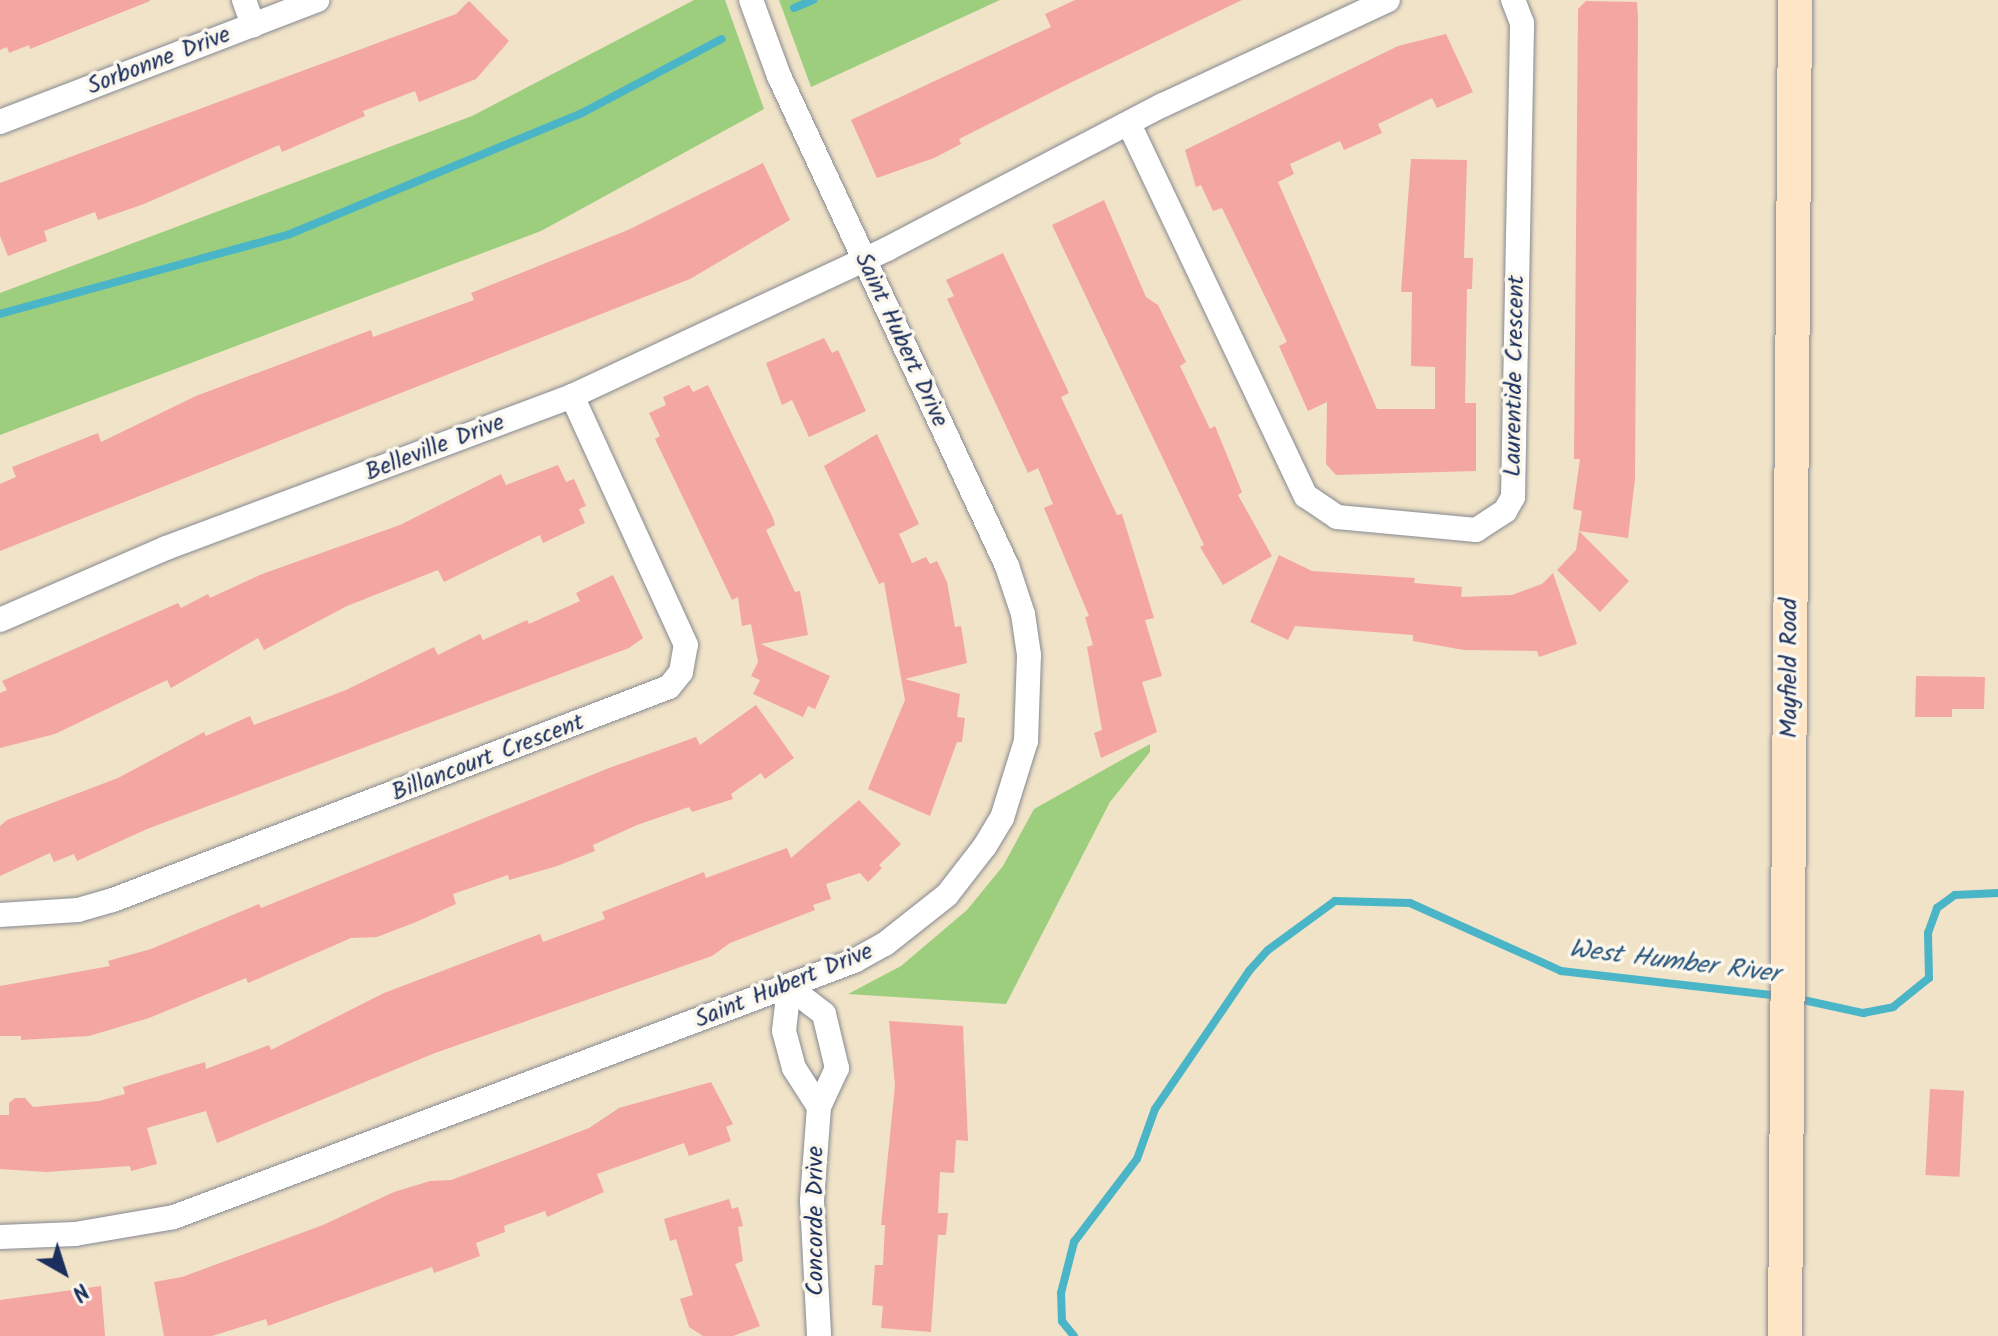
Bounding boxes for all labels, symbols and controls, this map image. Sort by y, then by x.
street label: Sorbonne Drive [83,20,235,102]
street label: Saint Hubert Drive [848,248,954,432]
street label: Laurentide Crescent [1499,275,1531,477]
street label: Belleville Drive [361,408,509,488]
street label: Mayfield Road [1776,598,1804,738]
street label: Billancourt Crescent [388,708,588,808]
water label: West Humber River [1567,935,1781,991]
street label: Saint Hubert Drive [691,937,877,1035]
street label: Concorde Drive [802,1146,830,1296]
north arrow [24,1232,104,1312]
text: N [63,1273,96,1309]

